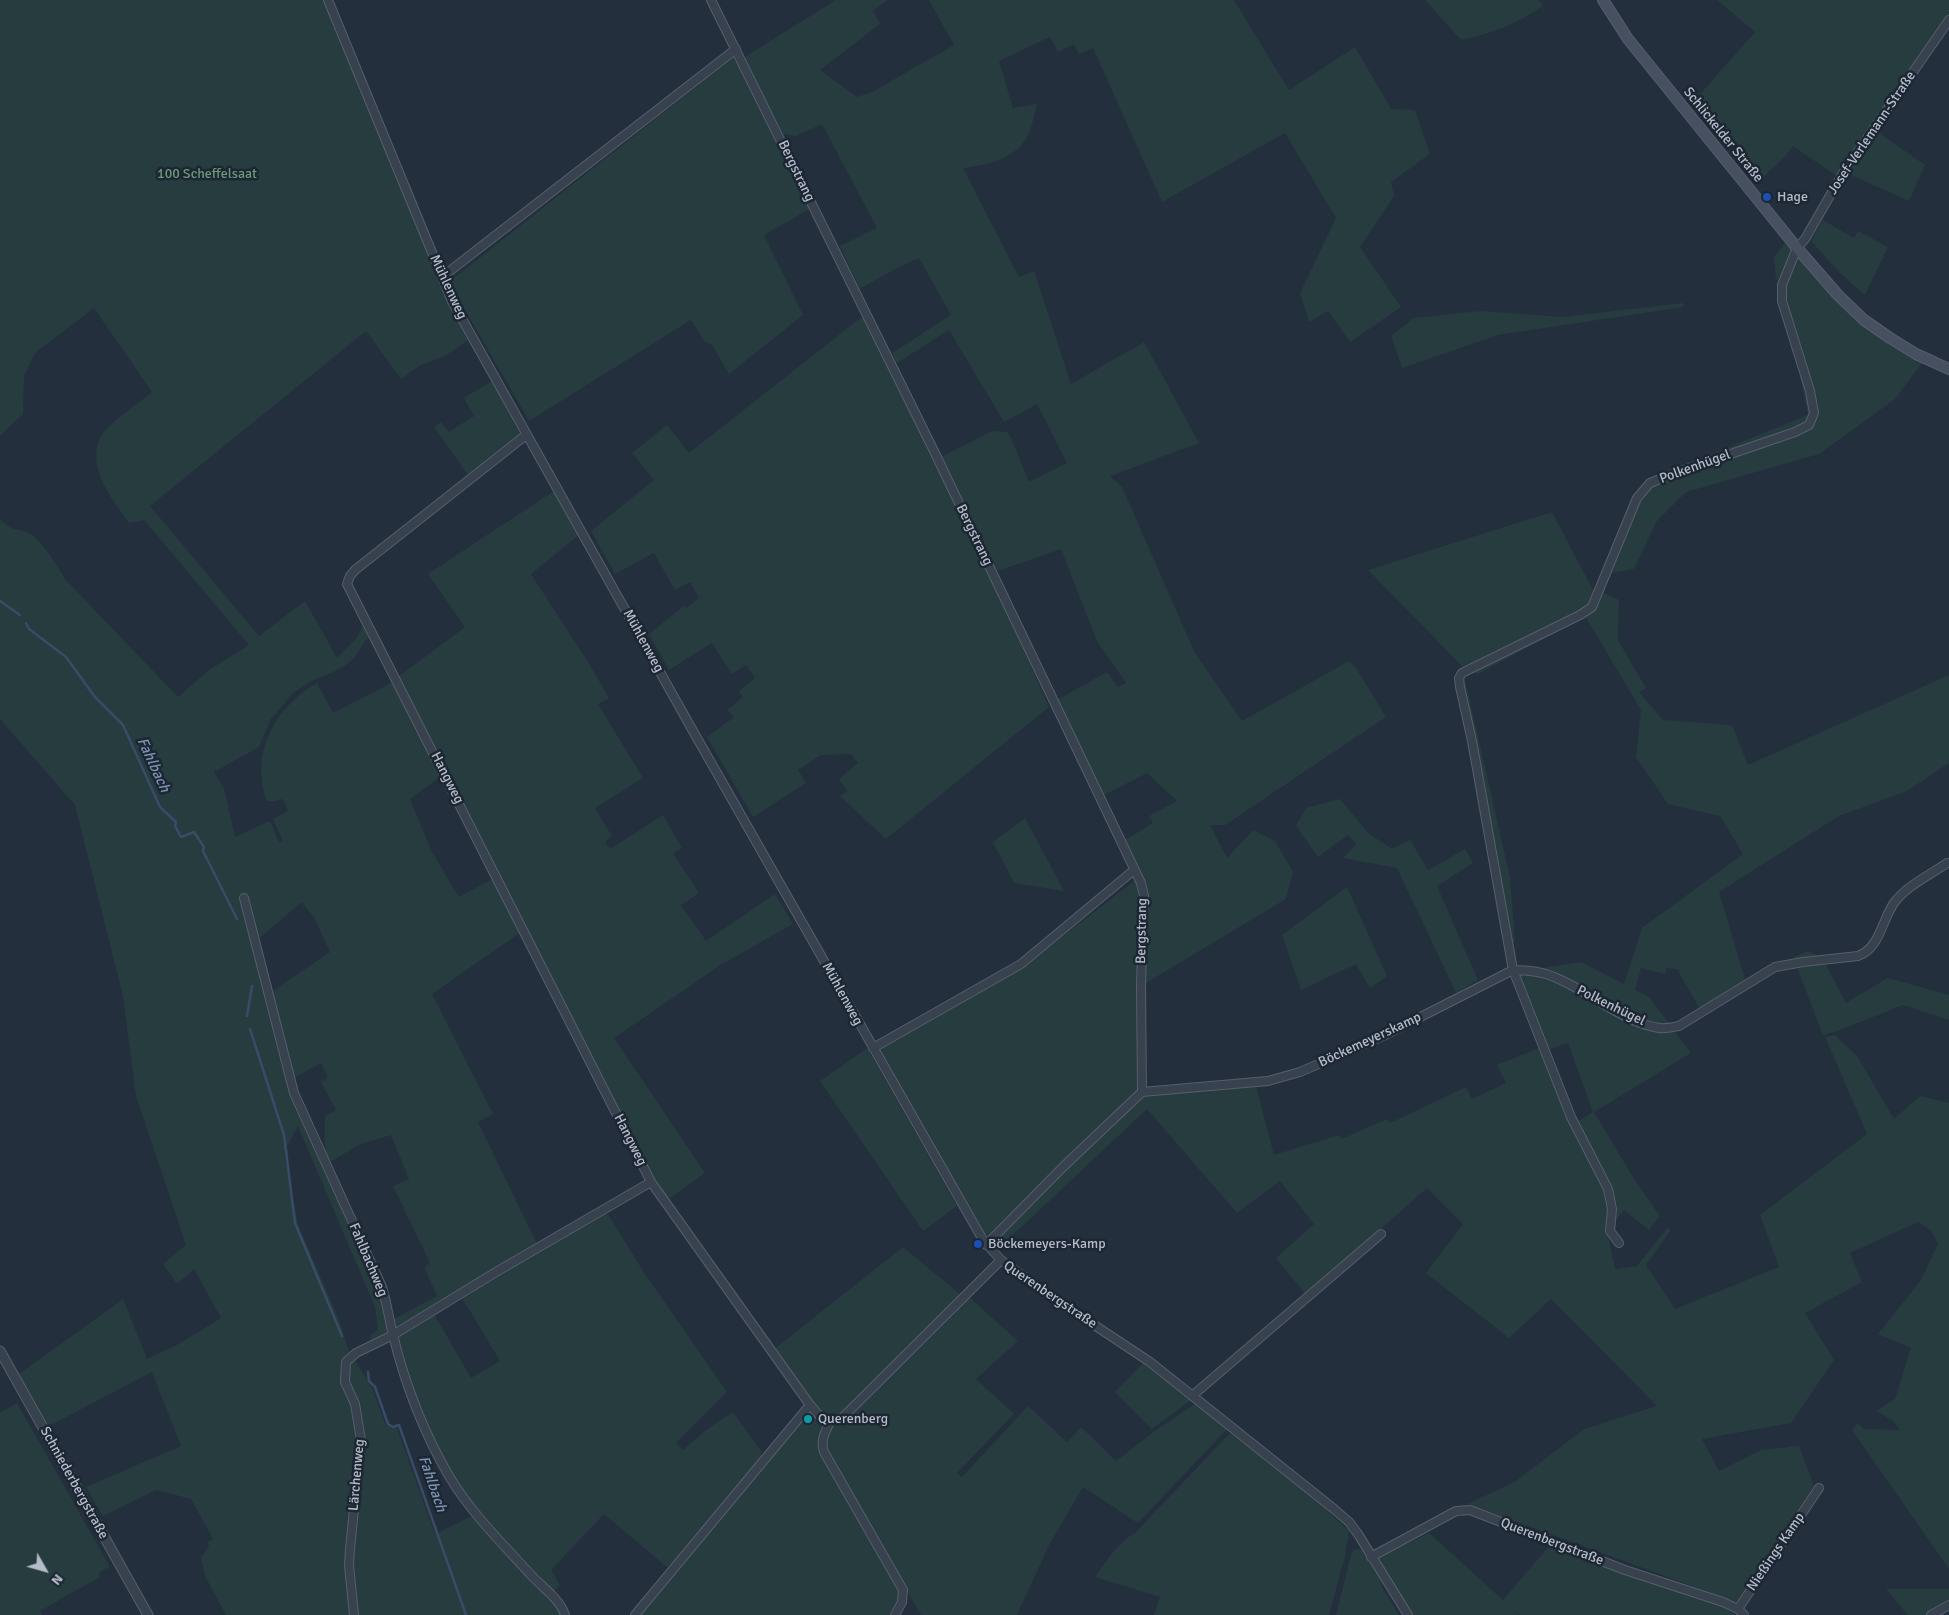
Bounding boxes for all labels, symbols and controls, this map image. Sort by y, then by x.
street label: Josef-Verlemann-Straße [1824,68,1920,198]
street label: Schlickelder Straße [1680,84,1766,186]
street label: Bergstrang [774,138,818,204]
park label: 100 Scheffelsaat [157,166,257,182]
place label: Hage [1777,189,1808,205]
marker: Hage [1761,191,1773,203]
street label: Mühlenweg [426,252,470,322]
street label: Polkenhügel [1657,446,1733,488]
street label: Bergstrang [952,502,996,568]
street label: Mühlenweg [619,607,667,675]
water label: Fahlbach [133,735,173,795]
street label: Hangweg [427,749,467,807]
street label: Bergstrang [1133,898,1151,964]
street label: Mühlenweg [818,960,866,1028]
street label: Polkenhügel [1574,982,1648,1030]
street label: Böckemeyerskamp [1316,1009,1424,1071]
street label: Hangweg [610,1111,650,1169]
street label: Fahlbachweg [345,1221,391,1299]
place label: Böckemeyers-Kamp [988,1236,1106,1252]
marker: Böckemeyers-Kamp [972,1238,984,1250]
street label: Querenbergstraße [1000,1258,1100,1332]
place label: Querenberg [818,1411,888,1427]
marker: Querenberg [802,1413,814,1425]
street label: Schniederbergstraße [36,1424,112,1542]
street label: Lärchenweg [345,1438,369,1512]
water label: Fahlbach [414,1454,450,1514]
street label: Nießings Kamp [1744,1510,1808,1594]
street label: Querenbergstraße [1498,1515,1606,1569]
north arrow [20,1545,70,1595]
text: N [48,1570,67,1589]

